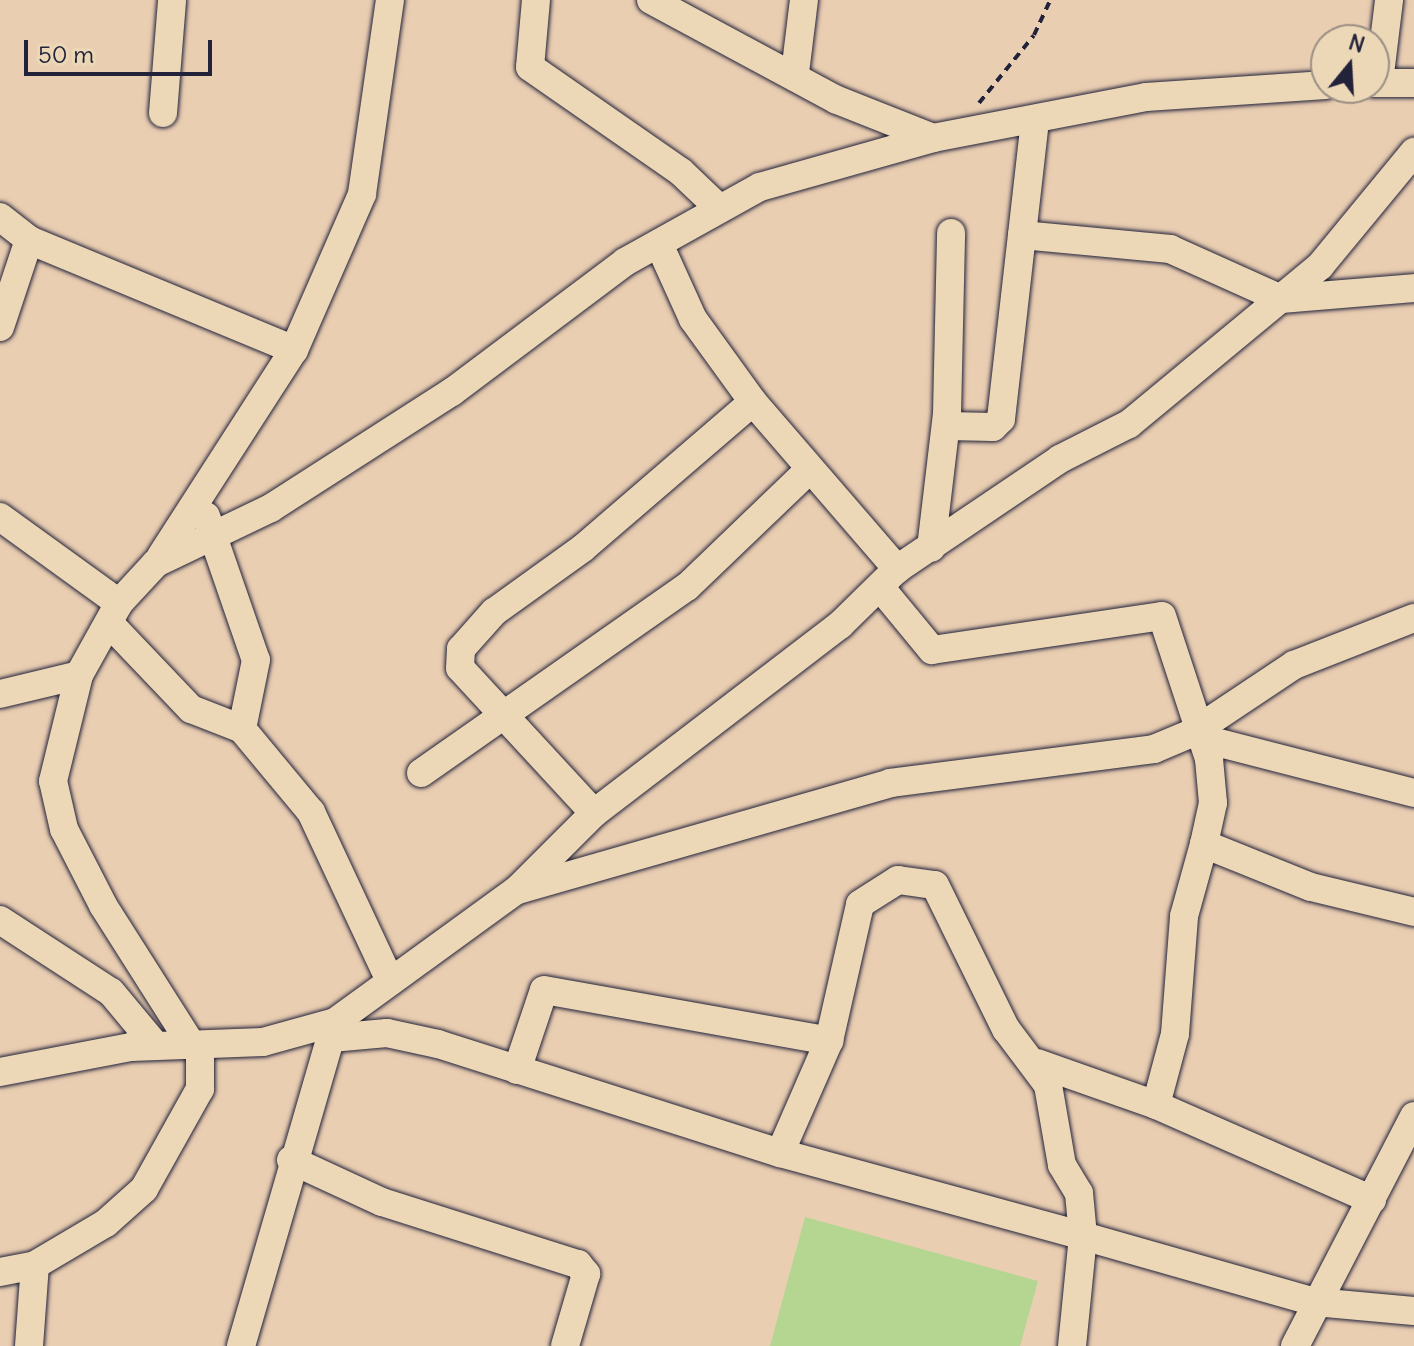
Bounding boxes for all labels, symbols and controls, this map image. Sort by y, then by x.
scale bar [28,24,216,74]
north arrow [1310,24,1390,104]
text: N [1345,27,1368,59]
text: 50 m [38,39,94,69]

